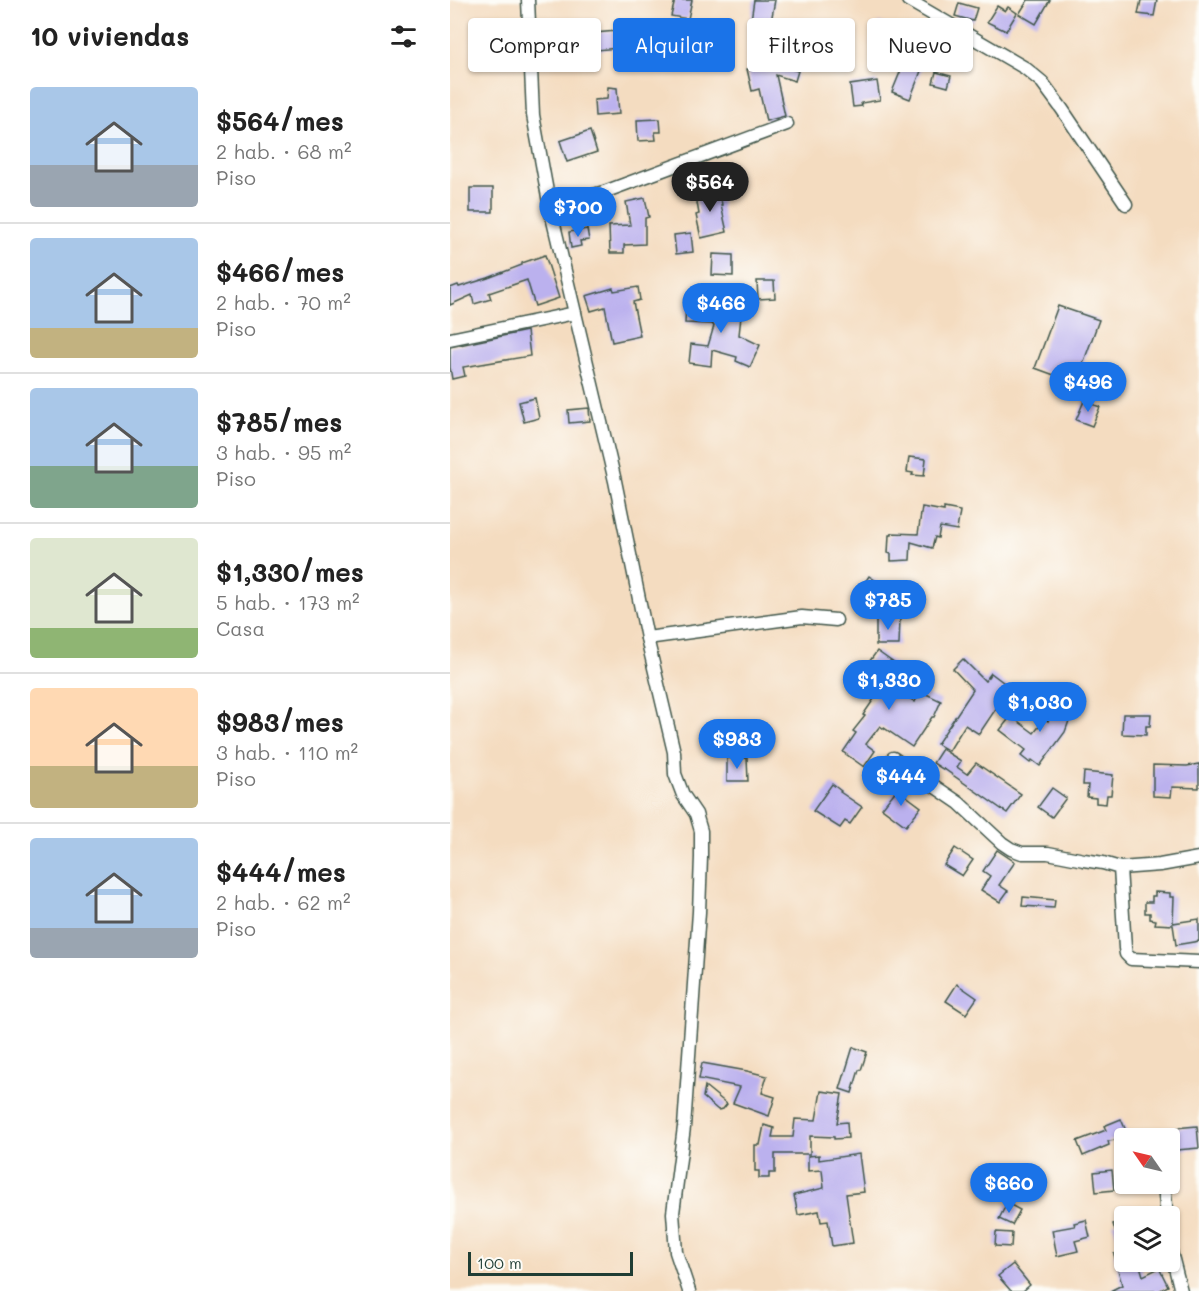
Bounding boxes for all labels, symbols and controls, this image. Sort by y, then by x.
chip: Comprar [468,18,601,72]
chip: Alquilar [613,18,735,72]
chip: Filtros [747,18,855,72]
chip: Nuevo [867,18,973,72]
text: 10 viviendas [30,19,189,53]
icon: filters [387,20,420,53]
text: $564/mes [216,104,344,138]
icon: home [78,111,150,183]
text: 2 hab. · 68 m² [216,138,352,164]
pin: $564 [674,162,746,213]
text: Piso [216,164,256,190]
text: $564 [686,168,734,194]
pin: $700 [542,187,614,238]
text: $700 [553,193,603,219]
text: $466/mes [216,255,344,289]
icon: home [78,262,150,334]
pin: $466 [685,283,757,334]
text: 2 hab. · 70 m² [216,289,351,315]
text: $466 [696,289,746,315]
text: Piso [216,315,256,341]
pin: $496 [1052,362,1124,413]
text: $496 [1063,368,1113,394]
text: $785/mes [216,405,342,439]
icon: home [78,412,150,484]
text: 3 hab. · 95 m² [216,439,351,465]
text: Piso [216,465,256,491]
text: $1,330/mes [216,555,364,589]
icon: home [78,562,150,634]
pin: $785 [852,580,924,631]
text: $785 [864,586,912,612]
text: 5 hab. · 173 m² [216,589,360,615]
text: Casa [216,615,265,641]
pin: $1,330 [840,660,938,711]
text: $1,330 [857,666,921,692]
pin: $1,030 [991,682,1089,733]
text: $1,030 [1007,688,1073,714]
text: $983/mes [216,705,344,739]
icon: home [78,712,150,784]
pin: $983 [701,719,773,770]
text: $983 [713,725,761,751]
text: 3 hab. · 110 m² [216,739,358,765]
pin: $444 [865,756,937,807]
text: $444 [876,762,926,788]
text: Piso [216,765,256,791]
text: $444/mes [216,855,346,889]
icon: home [78,862,150,934]
text: 2 hab. · 62 m² [216,889,351,915]
text: Piso [216,915,256,941]
north arrow [1114,1128,1180,1194]
map controls [1114,1128,1180,1272]
pin: $660 [973,1163,1045,1214]
text: $660 [984,1169,1034,1195]
button: layers [1114,1206,1180,1272]
scale bar [468,1249,633,1276]
text: 100 m [477,1252,522,1273]

